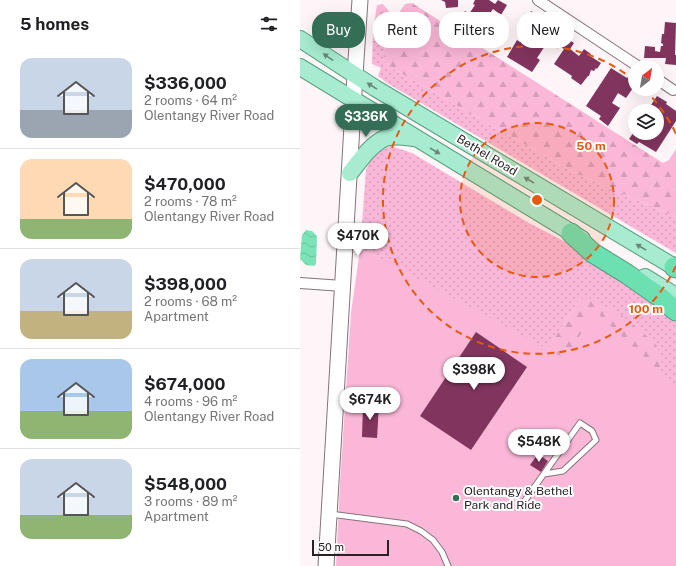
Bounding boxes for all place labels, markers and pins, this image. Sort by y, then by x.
pin: $336K [338,104,394,138]
centre of rings [530,193,544,207]
pin: $470K [330,223,386,257]
pin: $398K [446,357,502,391]
pin: $674K [342,387,398,421]
pin: $548K [511,429,567,463]
place label: Olentangy & Bethel Park and Ride [464,484,573,512]
marker: Olentangy & Bethel Park and Ride [451,493,461,503]

